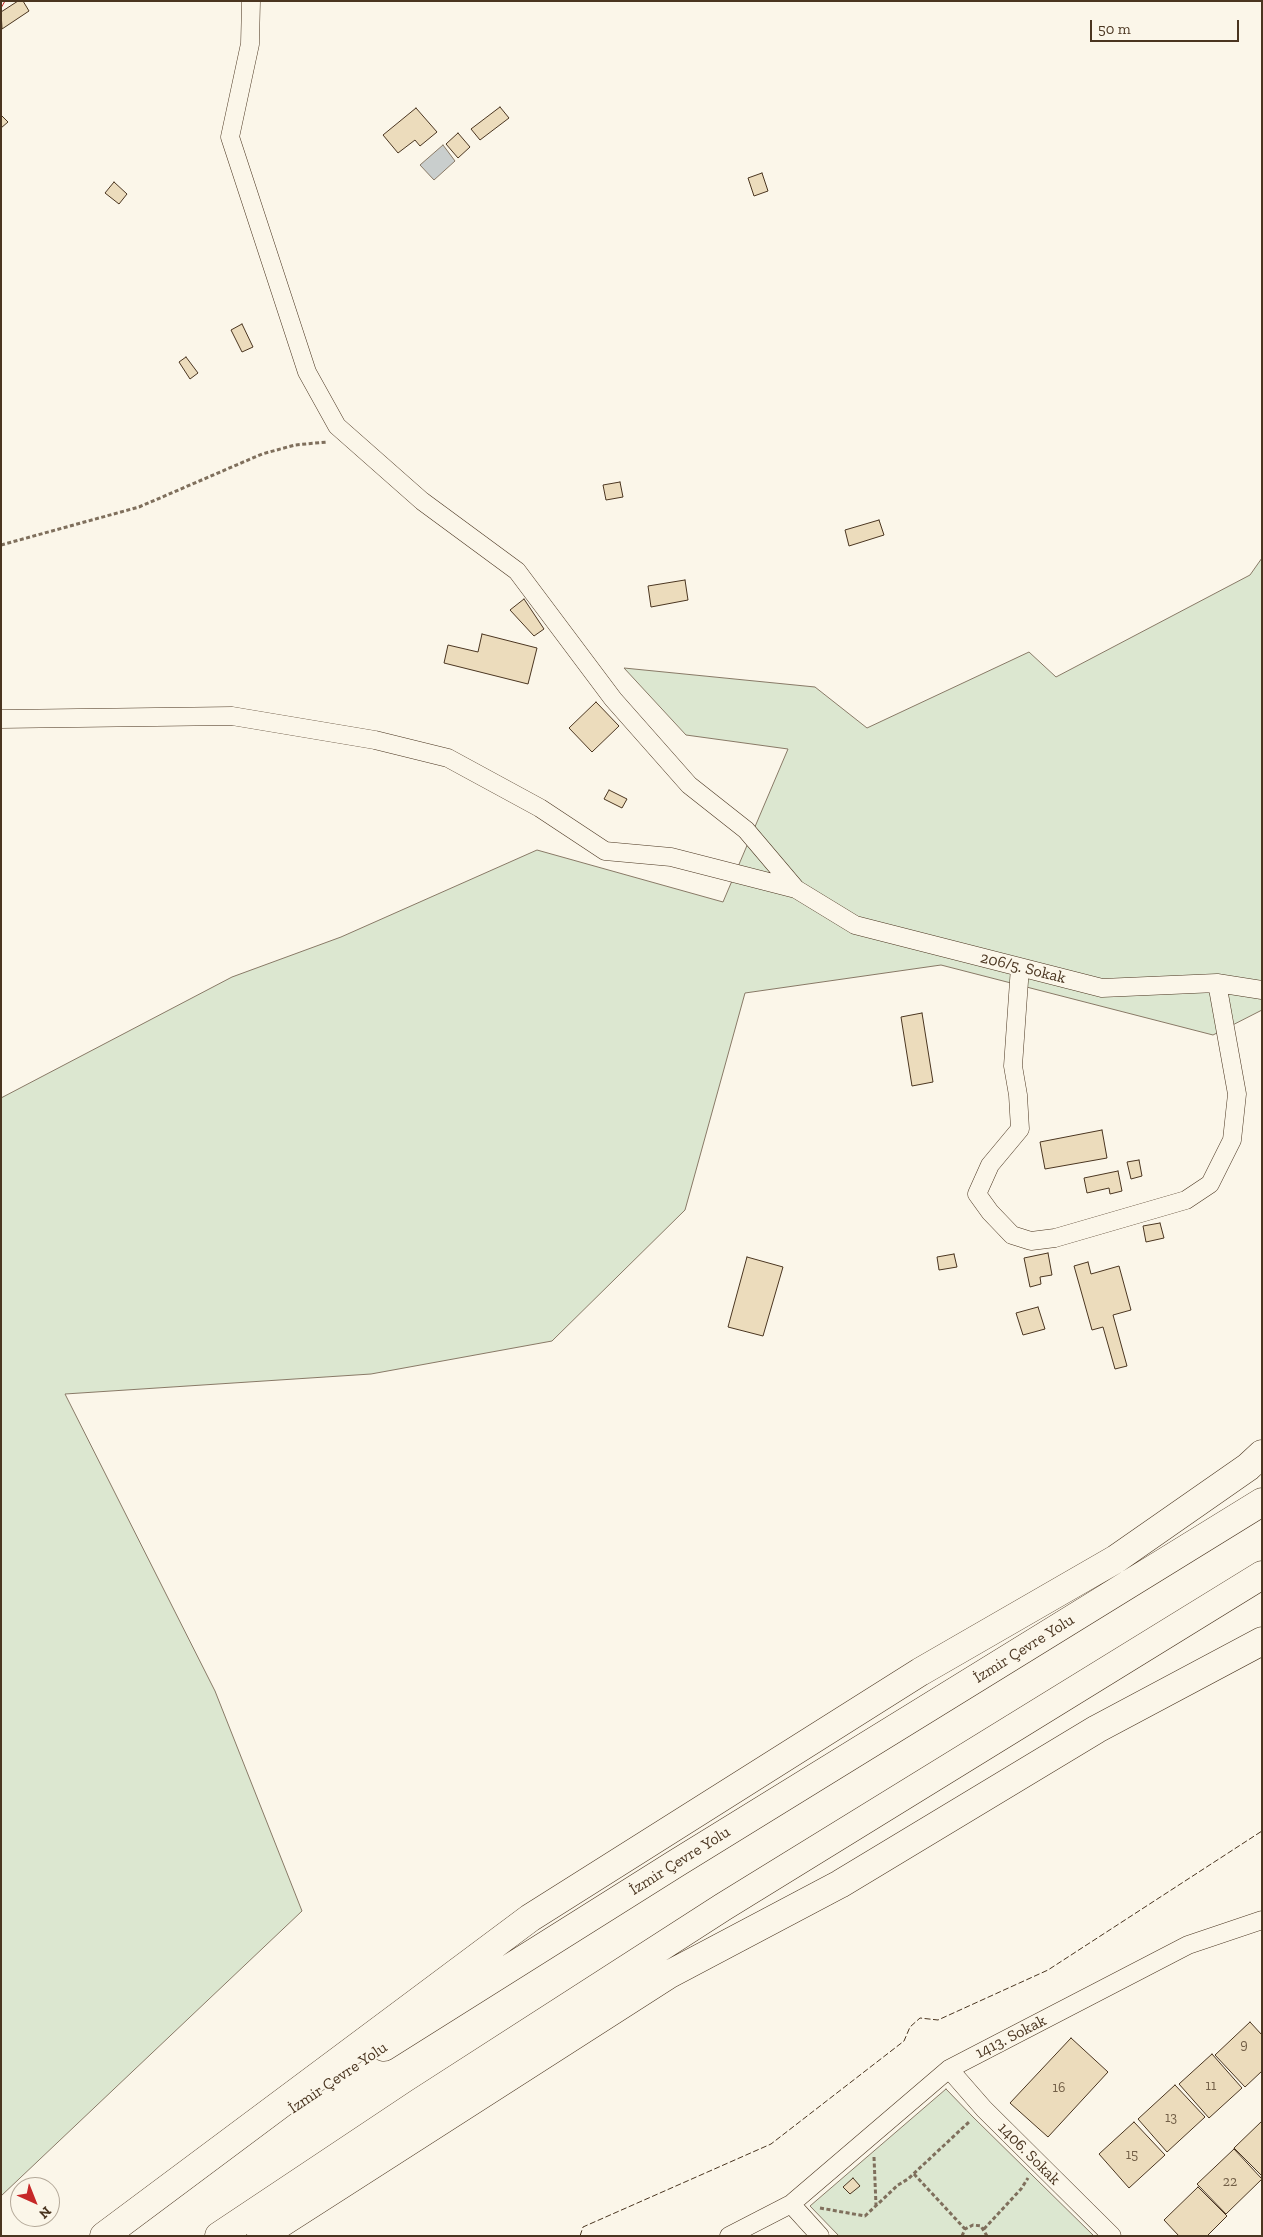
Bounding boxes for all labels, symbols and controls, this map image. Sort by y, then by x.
scale bar [1093,10,1242,42]
text: 50 m [1098,20,1131,38]
street label: 206/5. Sokak [978,948,1068,988]
street label: İzmir Çevre Yolu [970,1610,1078,1688]
street label: İzmir Çevre Yolu [626,1822,734,1900]
street label: 1413. Sokak [972,2011,1050,2063]
house number: 9 [1240,2037,1248,2053]
street label: İzmir Çevre Yolu [285,2038,391,2118]
house number: 11 [1206,2078,1216,2094]
house number: 16 [1053,2080,1065,2096]
house number: 13 [1165,2110,1177,2126]
street label: 1406. Sokak [994,2119,1064,2189]
house number: 15 [1126,2147,1138,2163]
house number: 22 [1223,2174,1237,2190]
north arrow [10,2177,60,2227]
text: N [35,2203,55,2222]

